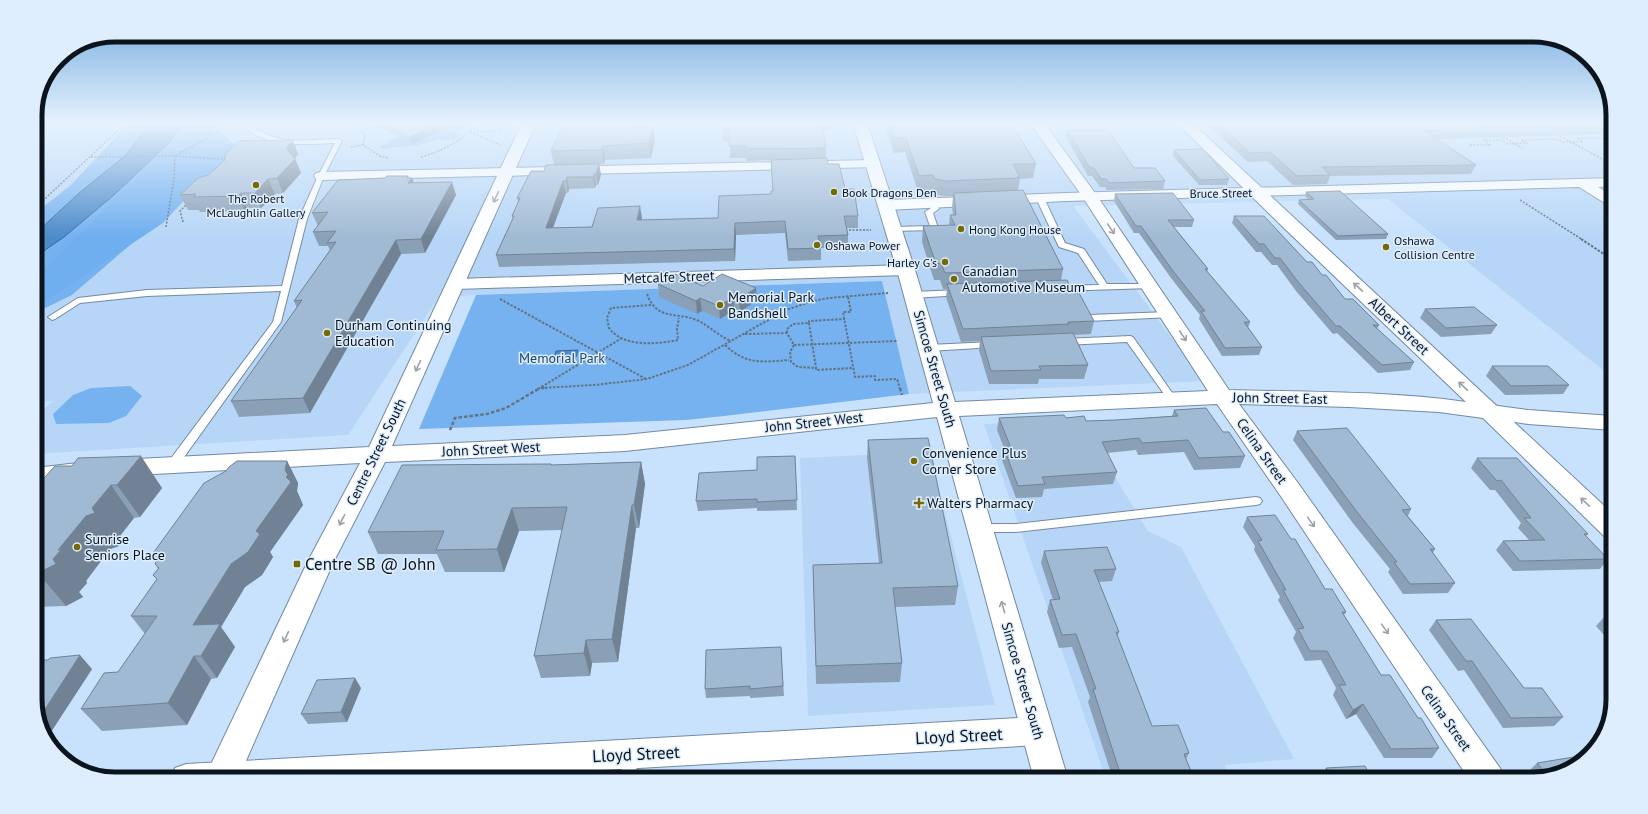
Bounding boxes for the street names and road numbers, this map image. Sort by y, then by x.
street label: Bruce Street [1190,185,1252,201]
street label: Metcalfe Street [623,266,715,288]
street label: Albert Street [1365,293,1433,359]
street label: Simcoe Street South [910,308,960,430]
street label: John Street East [1231,388,1328,408]
street label: Centre Street South [342,395,410,509]
street label: John Street West [763,408,864,436]
street label: Celina Street [1233,414,1291,488]
street label: John Street West [440,437,541,461]
street label: Simcoe Street South [998,620,1048,742]
street label: Celina Street [1417,681,1475,755]
street label: Lloyd Street [915,723,1004,749]
street label: Lloyd Street [592,741,681,767]

